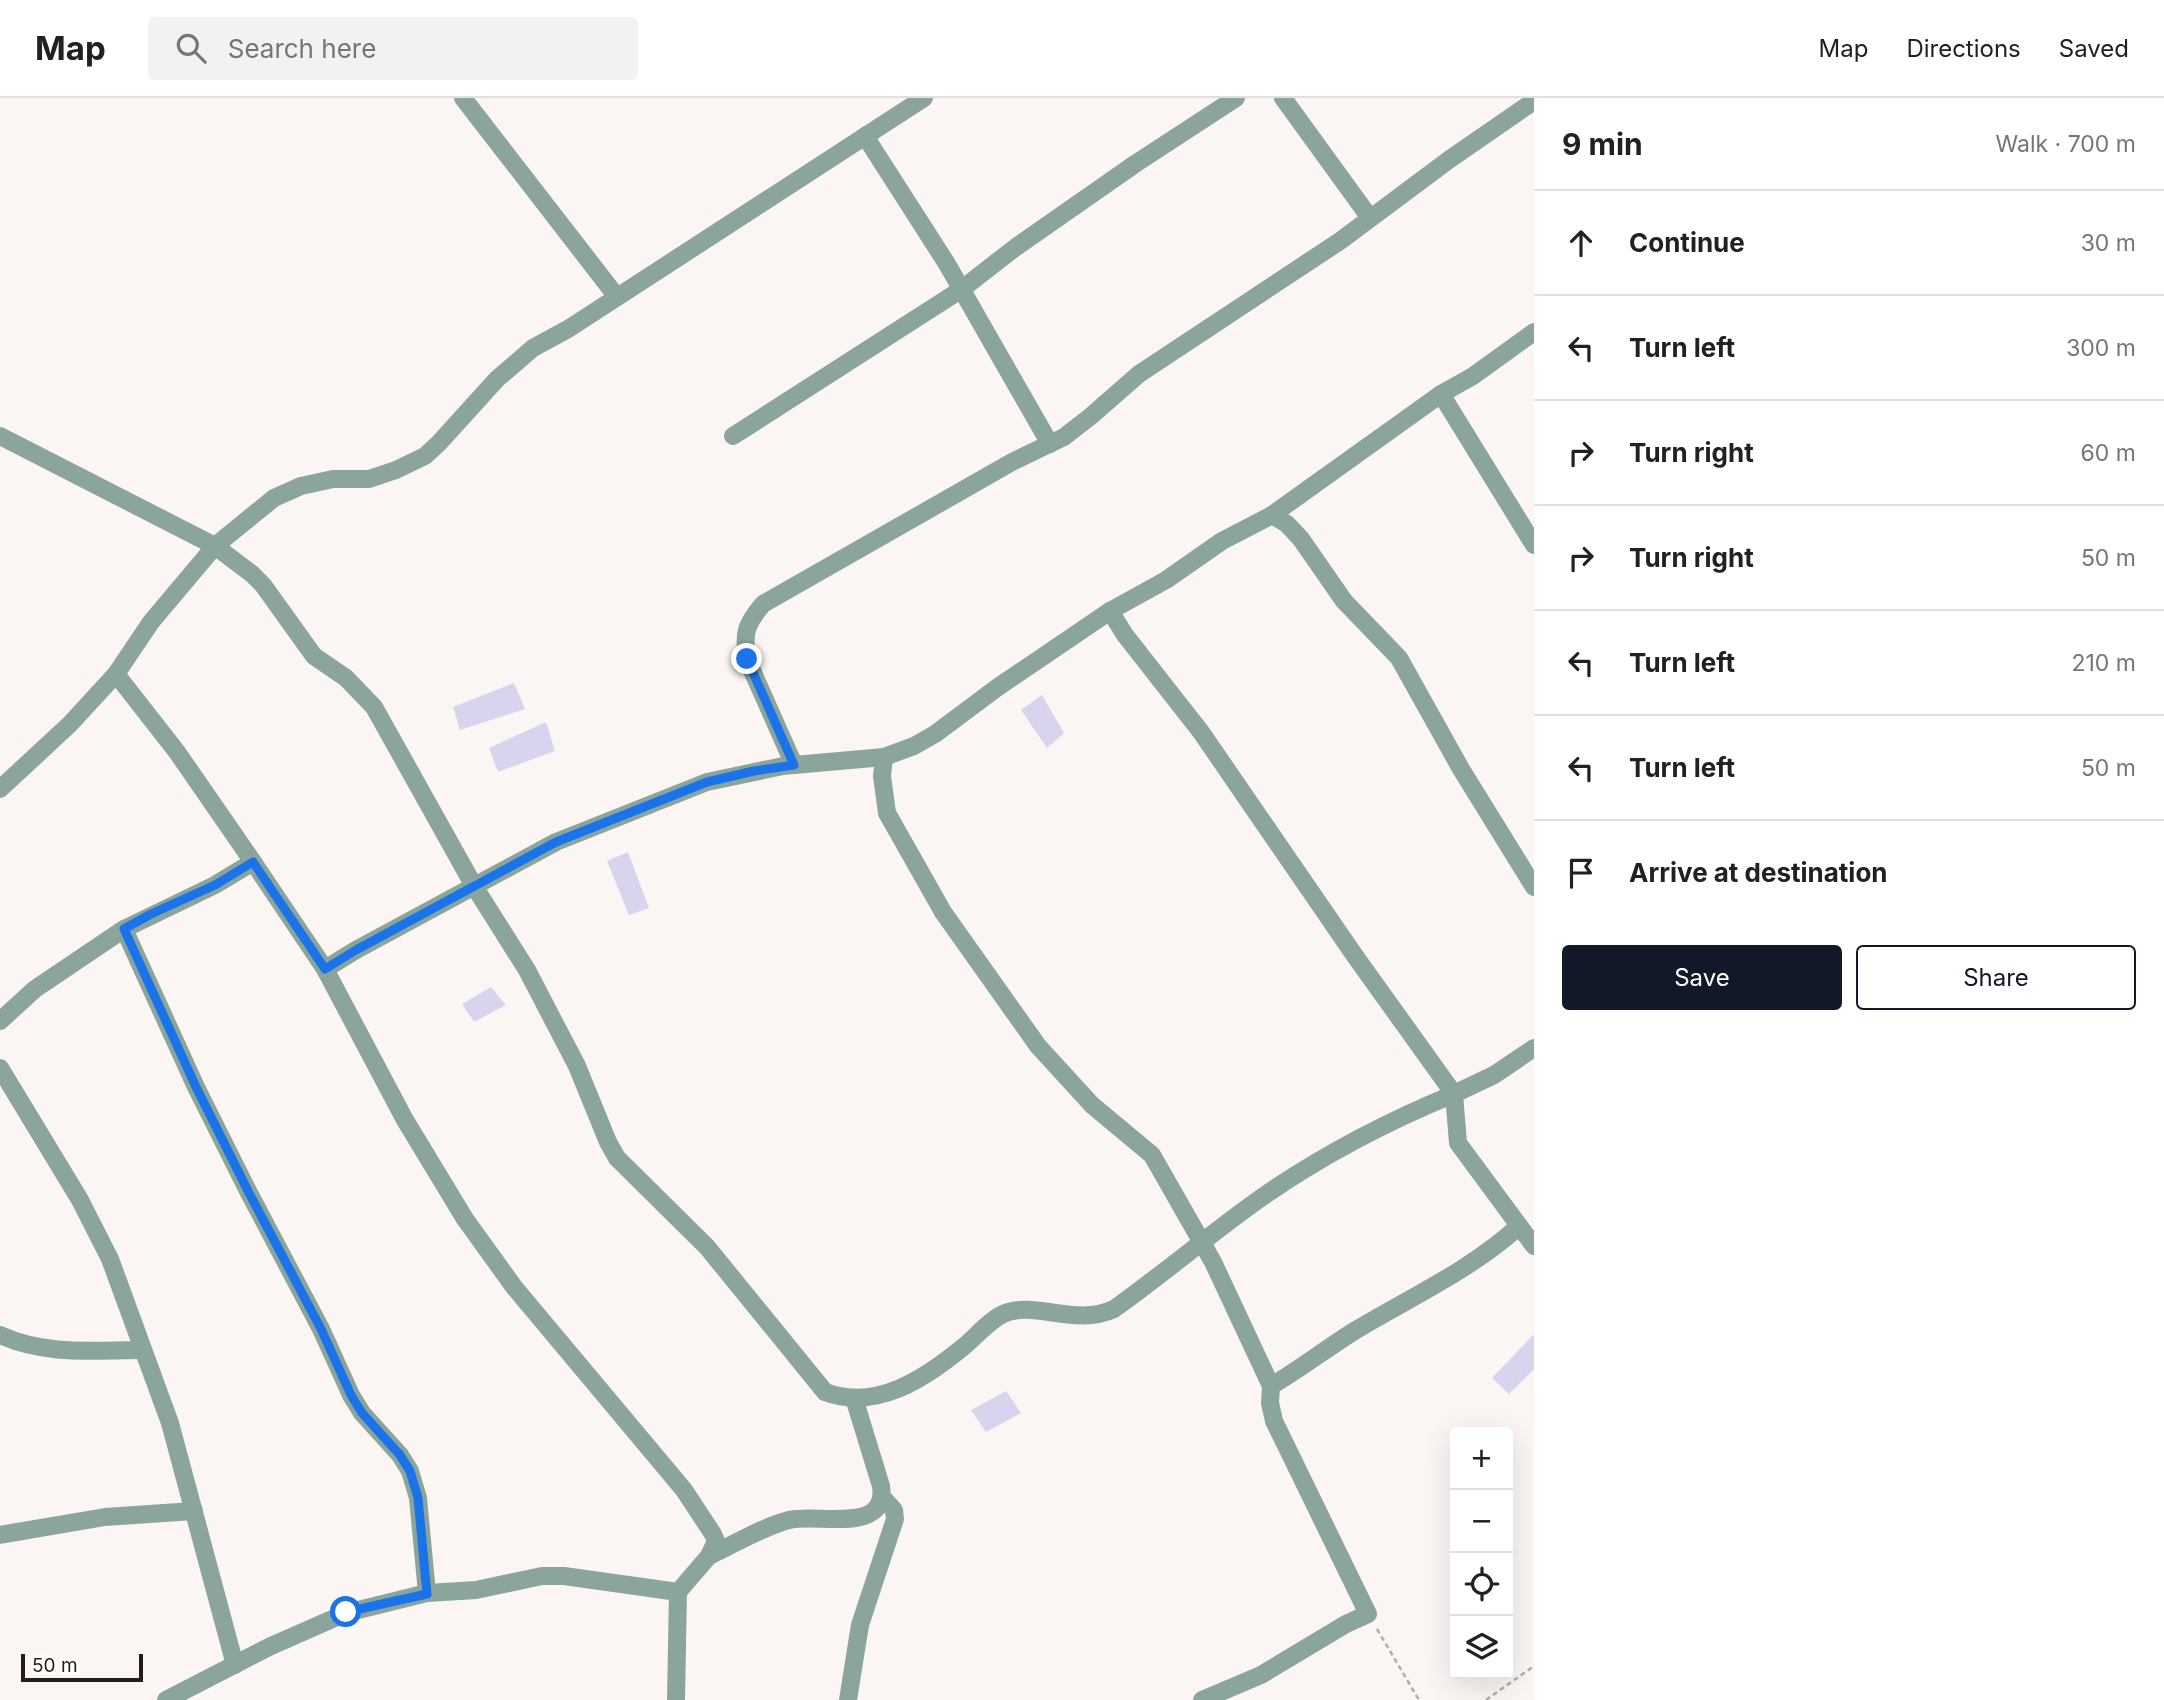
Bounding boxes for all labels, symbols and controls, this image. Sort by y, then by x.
search box [148,17,638,80]
text: Map [35,28,106,68]
icon: search [172,29,210,67]
text: Search here [228,33,376,64]
text: Map [1819,34,1868,63]
text: Directions [1906,34,2021,63]
text: Saved [2059,34,2129,63]
text: 9 min [1562,126,1643,162]
text: Walk · 700 m [1996,130,2136,158]
icon: ahead [1562,224,1600,262]
text: Continue [1629,227,1745,258]
text: 30 m [2081,229,2136,257]
icon: left [1562,329,1600,367]
text: Turn left [1629,332,1735,363]
text: 300 m [2066,334,2136,362]
icon: right [1562,434,1600,472]
text: Turn right [1629,437,1754,468]
text: 60 m [2081,439,2136,467]
icon: right [1562,539,1600,577]
text: Turn right [1629,542,1754,573]
text: 50 m [2081,544,2136,572]
route end [731,643,762,674]
icon: left [1562,644,1600,682]
text: Turn left [1629,647,1735,678]
text: 210 m [2071,649,2136,677]
icon: left [1562,749,1600,787]
text: Turn left [1629,752,1735,783]
text: 50 m [2081,754,2136,782]
icon: arrive [1562,854,1600,892]
text: Arrive at destination [1629,857,1888,888]
button: Save [1562,945,1842,1010]
button: Share [1856,945,2136,1010]
map controls [1450,1427,1513,1679]
button: + [1450,1427,1513,1490]
button: − [1450,1490,1513,1553]
button: locate [1450,1553,1513,1616]
route start [330,1596,361,1627]
button: layers [1450,1616,1513,1679]
scale bar [21,1651,144,1683]
text: 50 m [32,1654,78,1677]

